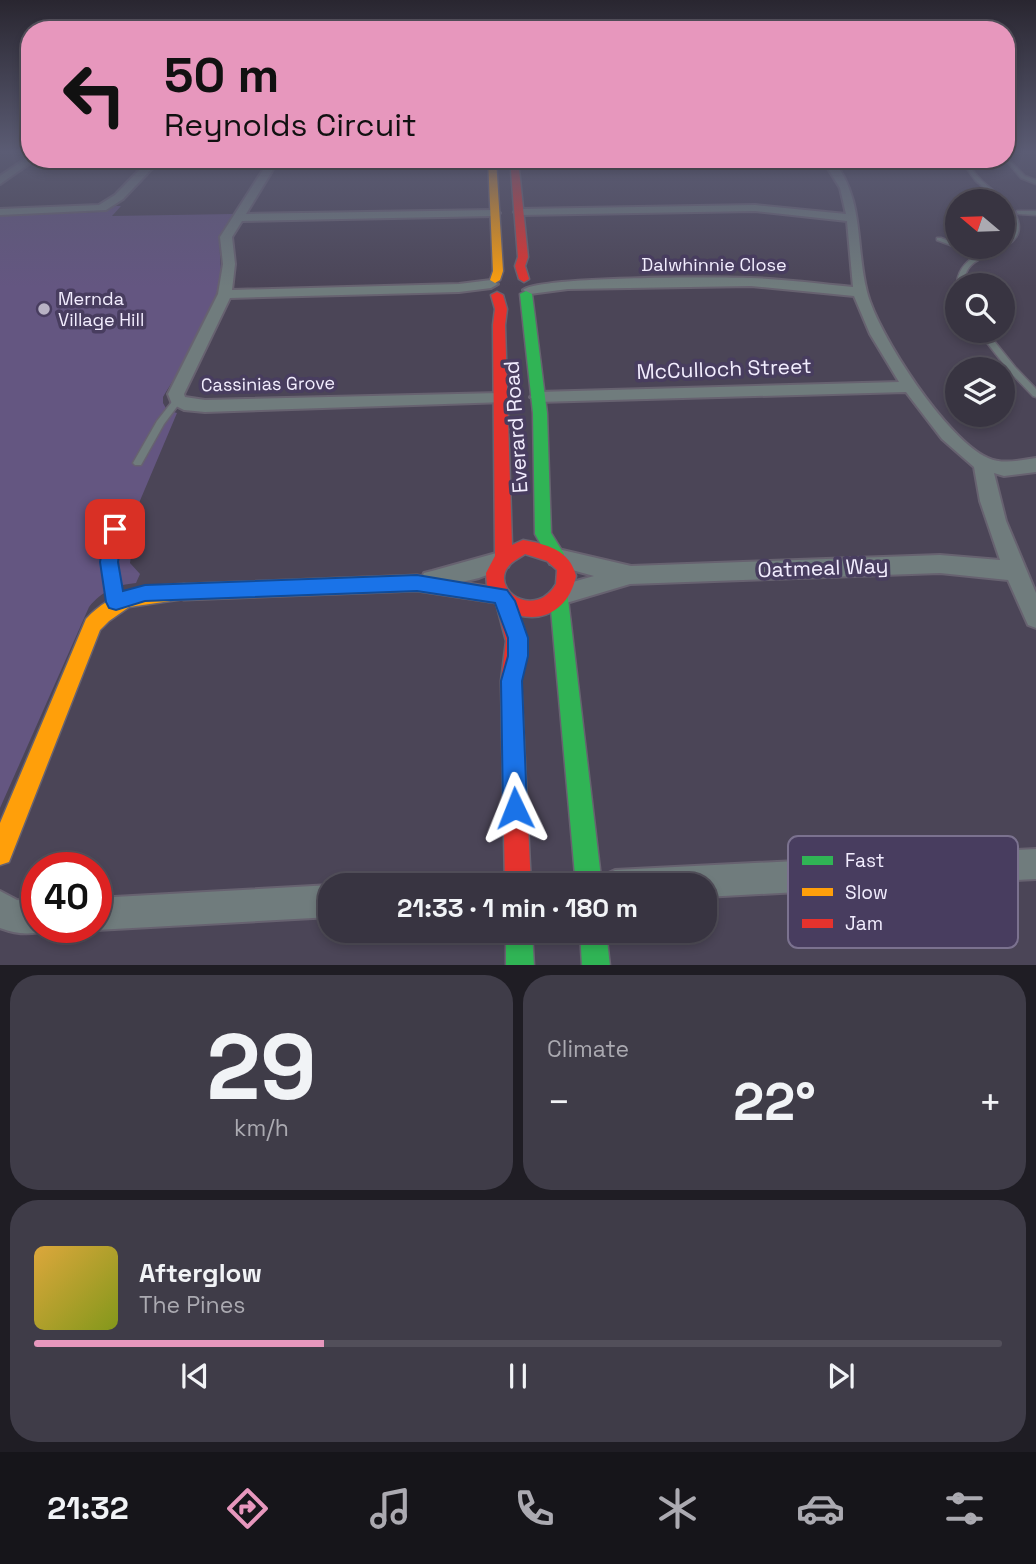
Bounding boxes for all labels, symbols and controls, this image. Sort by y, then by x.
text: 50 m [164,44,279,106]
icon: left [49,49,140,140]
text: Reynolds Circuit [164,105,417,145]
north arrow [945,189,1015,259]
map controls [945,189,1015,427]
street label: Dalwhinnie Close [641,253,787,276]
button: search [945,273,1015,343]
place label: Mernda Village Hill [58,287,144,331]
marker: Mernda Village Hill [36,301,52,317]
street label: McCulloch Street [636,352,812,385]
button: layers [945,357,1015,427]
street label: Everard Road [497,360,534,494]
street label: Cassinias Grove [201,371,335,396]
pin [85,499,145,559]
icon: arrive [96,510,134,548]
street label: Oatmeal Way [757,552,889,583]
position arrow [478,771,552,845]
legend [788,836,1018,948]
text: Fast [845,848,885,873]
speed limit sign: 40 [21,852,112,943]
text: Slow [845,880,888,905]
text: 21:33 · 1 min · 180 m [397,891,638,925]
text: Jam [845,911,883,936]
text: 29 [207,1009,316,1126]
text: Climate [547,1034,629,1064]
text: 22° [733,1069,816,1135]
text: − [547,1078,571,1126]
text: + [978,1078,1002,1126]
text: km/h [234,1113,289,1143]
text: Afterglow [139,1256,262,1290]
text: The Pines [139,1290,245,1320]
icon: previous [176,1357,214,1395]
icon: pause [499,1357,537,1395]
icon: next [822,1357,860,1395]
icon: directions [223,1484,272,1533]
icon: music [366,1484,415,1533]
icon: phone [510,1484,559,1533]
icon: climate [653,1484,702,1533]
icon: car [796,1484,845,1533]
icon: filters [940,1484,989,1533]
text: 21:32 [47,1488,129,1528]

